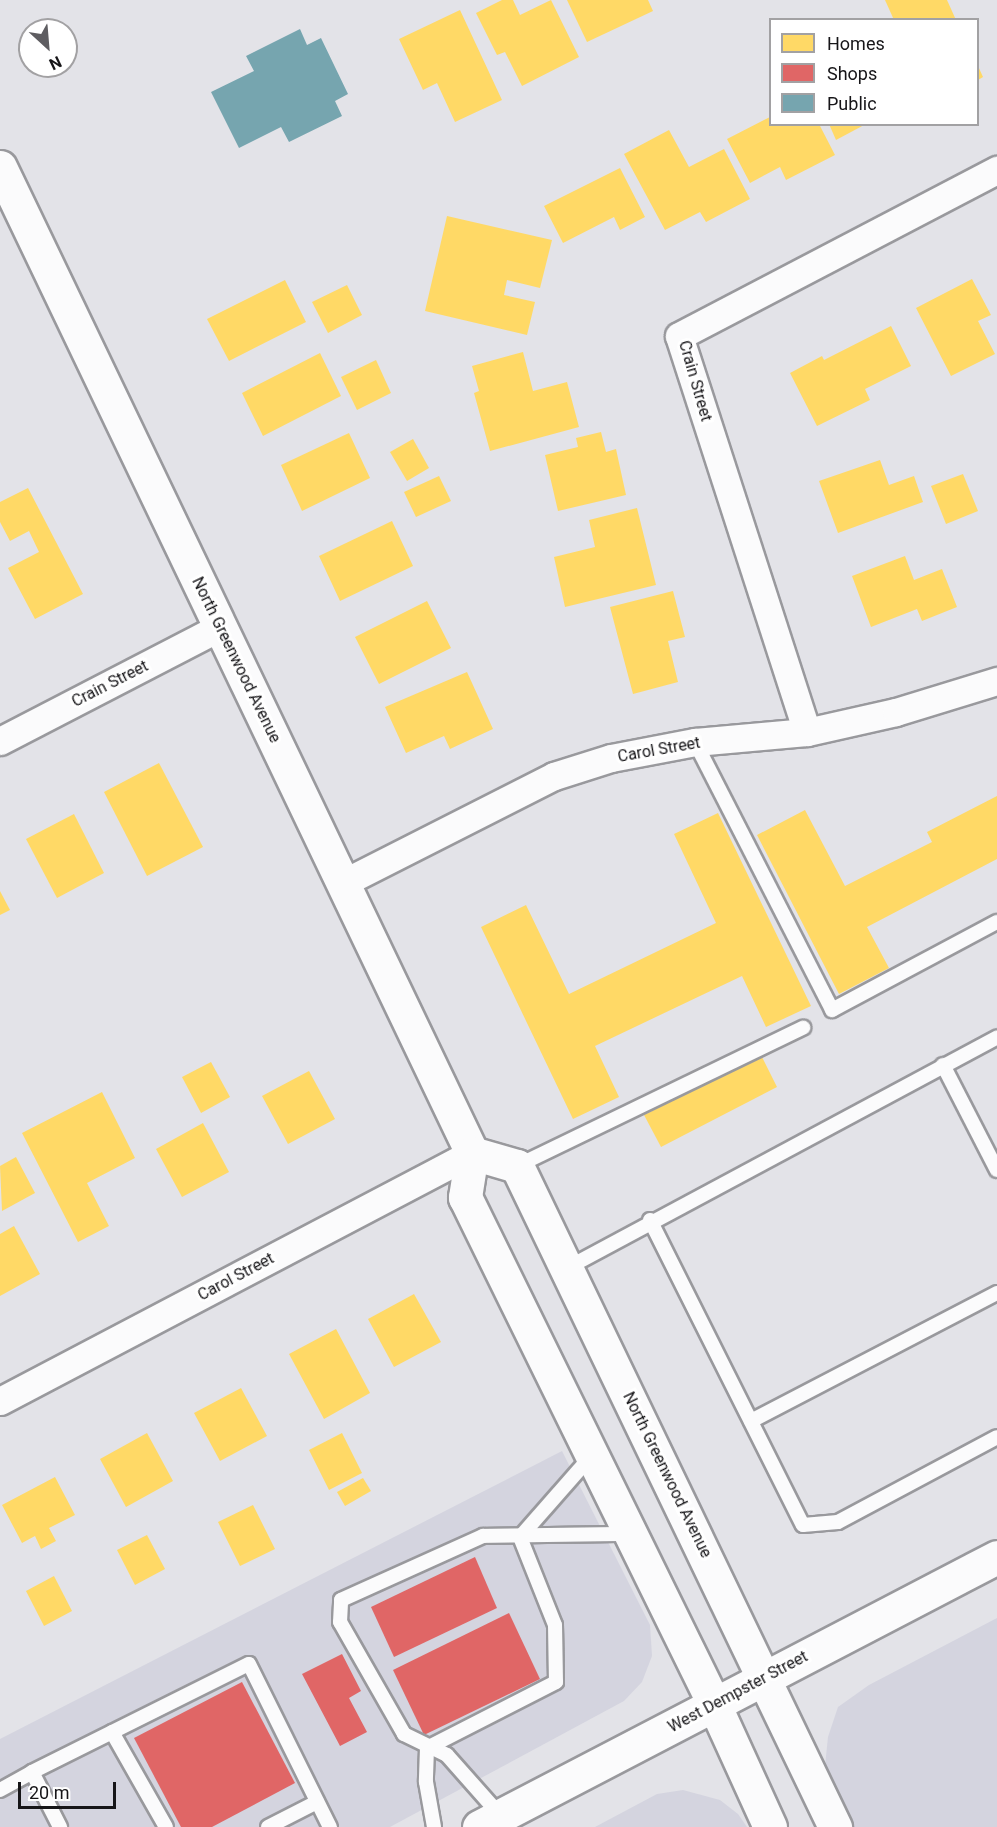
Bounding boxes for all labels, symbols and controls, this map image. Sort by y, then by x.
north arrow [18,18,78,78]
legend [769,18,979,126]
text: Homes [827,33,885,54]
text: N [46,52,64,74]
text: Shops [827,63,877,84]
text: Public [827,93,877,114]
street label: Crain Street [674,338,716,424]
street label: North Greenwood Avenue [187,574,285,746]
street label: Crain Street [69,657,151,711]
street label: Carol Street [616,733,702,767]
street label: Carol Street [195,1249,277,1305]
street label: North Greenwood Avenue [618,1389,716,1561]
street label: West Dempster Street [665,1647,811,1737]
scale bar [21,1770,118,1808]
text: 20 m [29,1782,69,1803]

